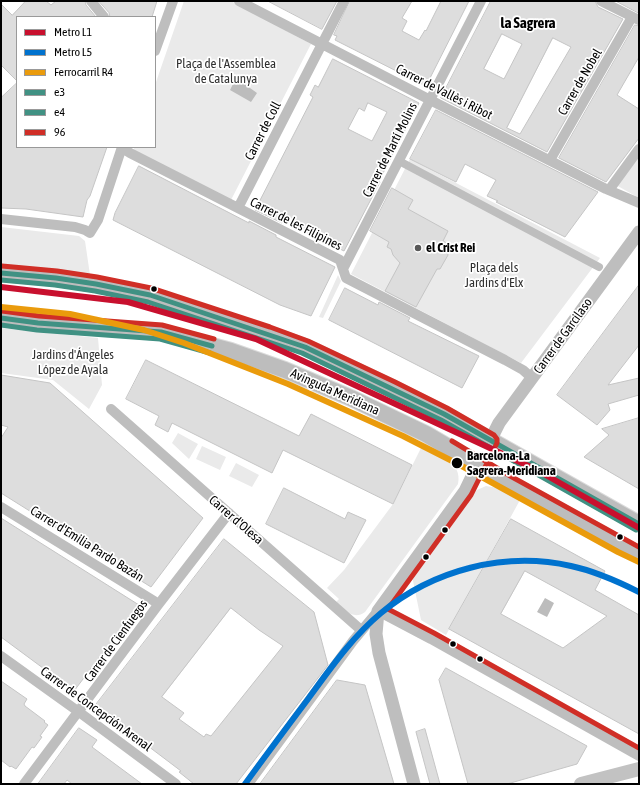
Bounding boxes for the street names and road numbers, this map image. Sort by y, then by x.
street label: Carrer de Nobel [555,46,605,118]
street label: Carrer de Vallès i Ribot [393,61,495,123]
street label: Carrer de Coll [242,99,284,163]
street label: Carrer de Martí Molins [359,100,421,200]
street label: Carrer de les Filipines [247,194,345,254]
street label: Carrer de Garcilaso [530,295,596,377]
street label: Avinguda Meridiana [288,365,382,419]
street label: Carrer d'Olesa [206,492,266,548]
street label: Carrer d'Emilia Pardo Bazán [27,503,147,585]
street label: Carrer de Cienfuegos [81,597,151,685]
street label: Carrer de Concepción Arenal [37,663,155,755]

